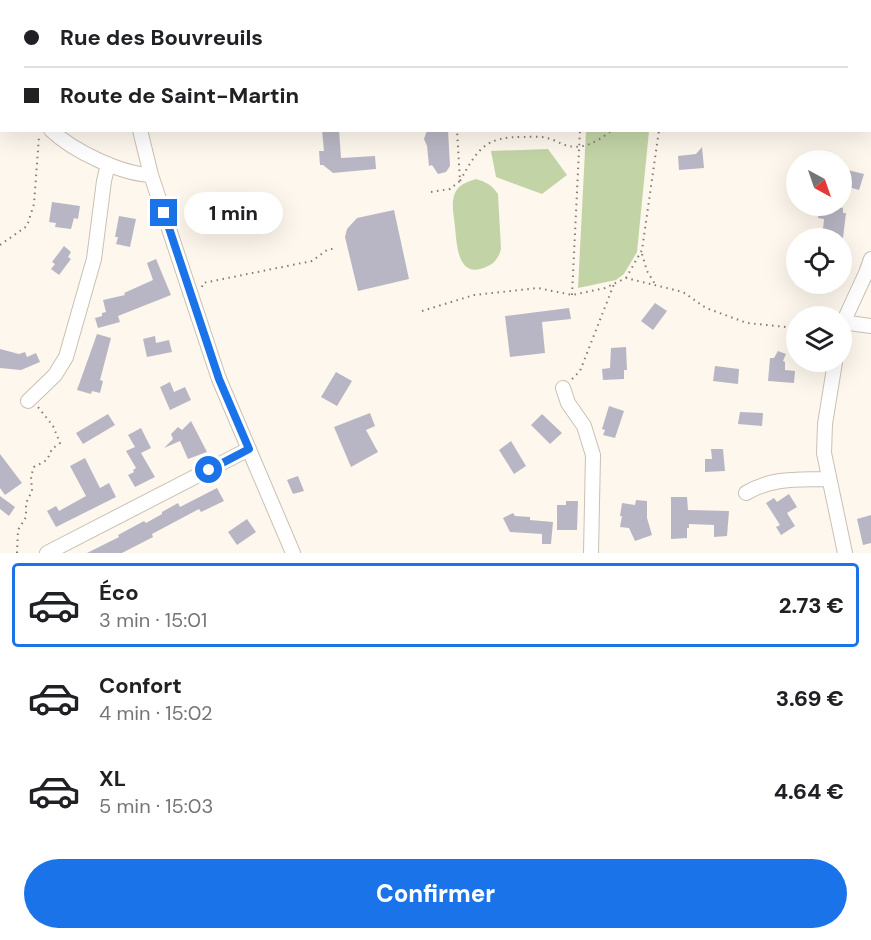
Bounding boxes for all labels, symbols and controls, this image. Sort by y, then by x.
text: Rue des Bouvreuils [60,23,263,52]
text: Route de Saint-Martin [60,81,299,110]
north arrow [786,150,852,216]
map controls [786,150,852,372]
callout: 1 min [185,192,284,234]
route end [150,199,177,226]
text: 1 min [209,200,258,226]
button: locate [786,228,852,294]
button: layers [786,306,852,372]
route start [195,456,222,483]
icon: car [27,578,81,632]
text: Éco [99,578,139,607]
text: 2.73 € [779,591,844,620]
text: 3 min · 15:01 [99,607,207,633]
icon: car [27,671,81,725]
text: Confort [99,671,182,700]
text: 3.69 € [776,684,844,713]
text: 4 min · 15:02 [99,700,213,726]
icon: car [27,764,81,818]
text: XL [99,764,126,793]
text: 4.64 € [774,777,844,806]
text: 5 min · 15:03 [99,793,213,819]
button: Confirmer [24,859,847,928]

